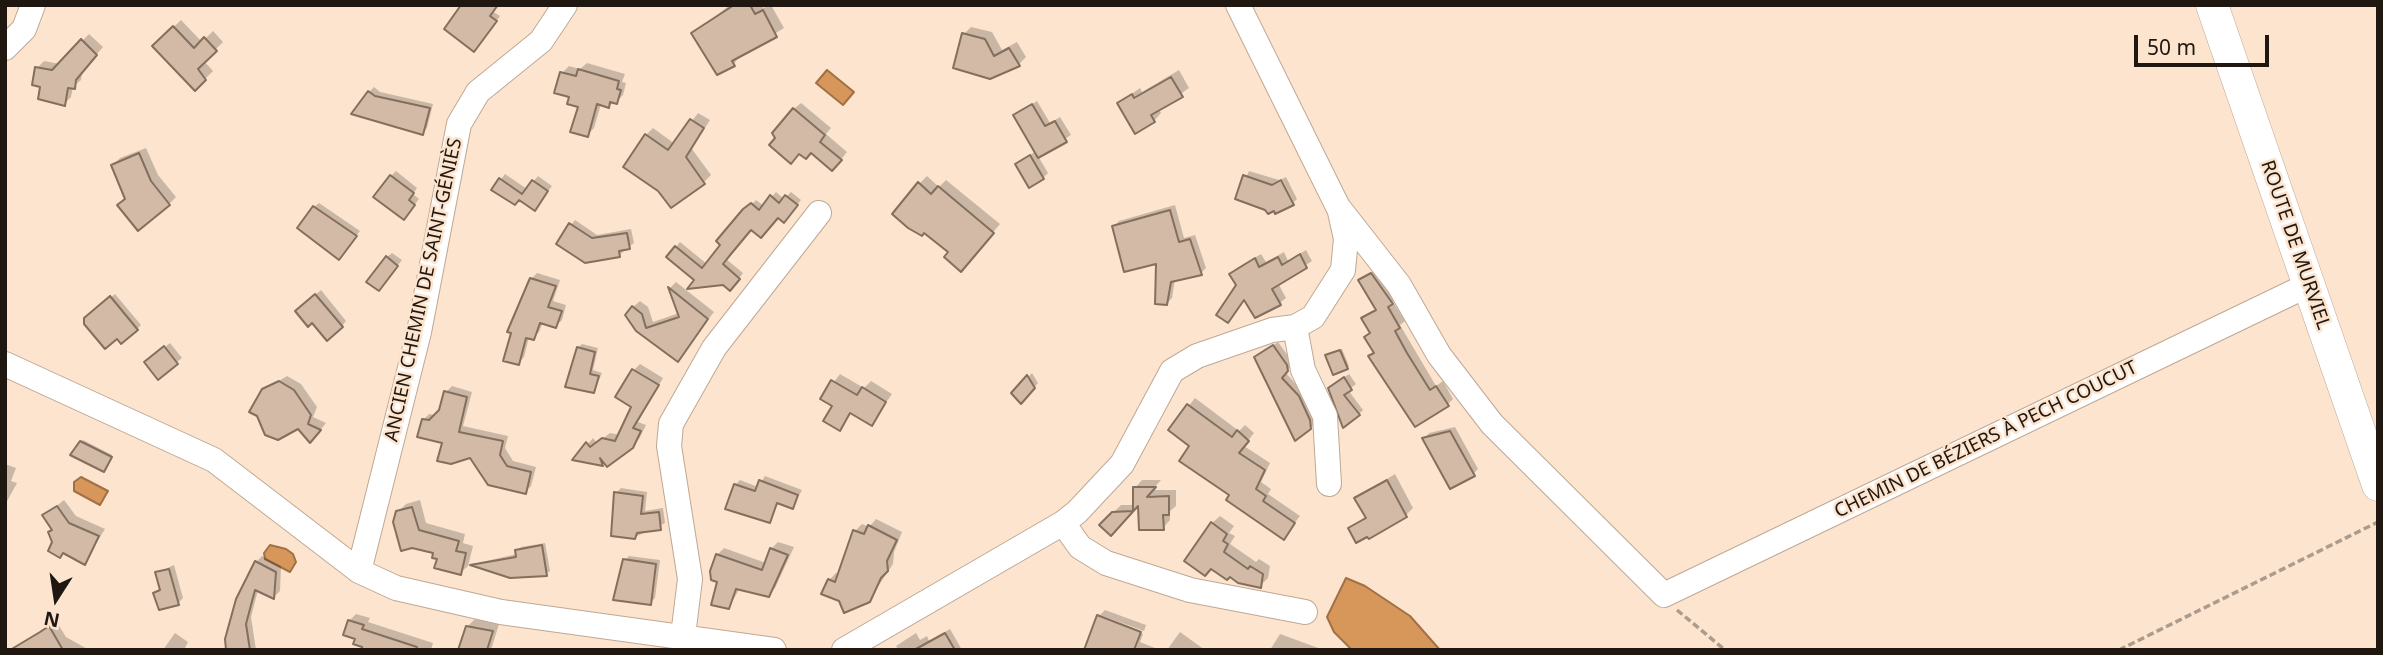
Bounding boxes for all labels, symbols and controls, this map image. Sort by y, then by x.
scale bar [2138,21,2273,65]
text: 50 m [2147,33,2196,61]
street label: ANCIEN CHEMIN DE SAINT-GÉNIÈS [381,136,467,444]
street label: ROUTE DE MURVIEL [2255,157,2335,333]
street label: CHEMIN DE BÉZIERS À PECH COUCUT [1831,357,2141,523]
north arrow [21,564,91,634]
text: N [41,605,62,634]

